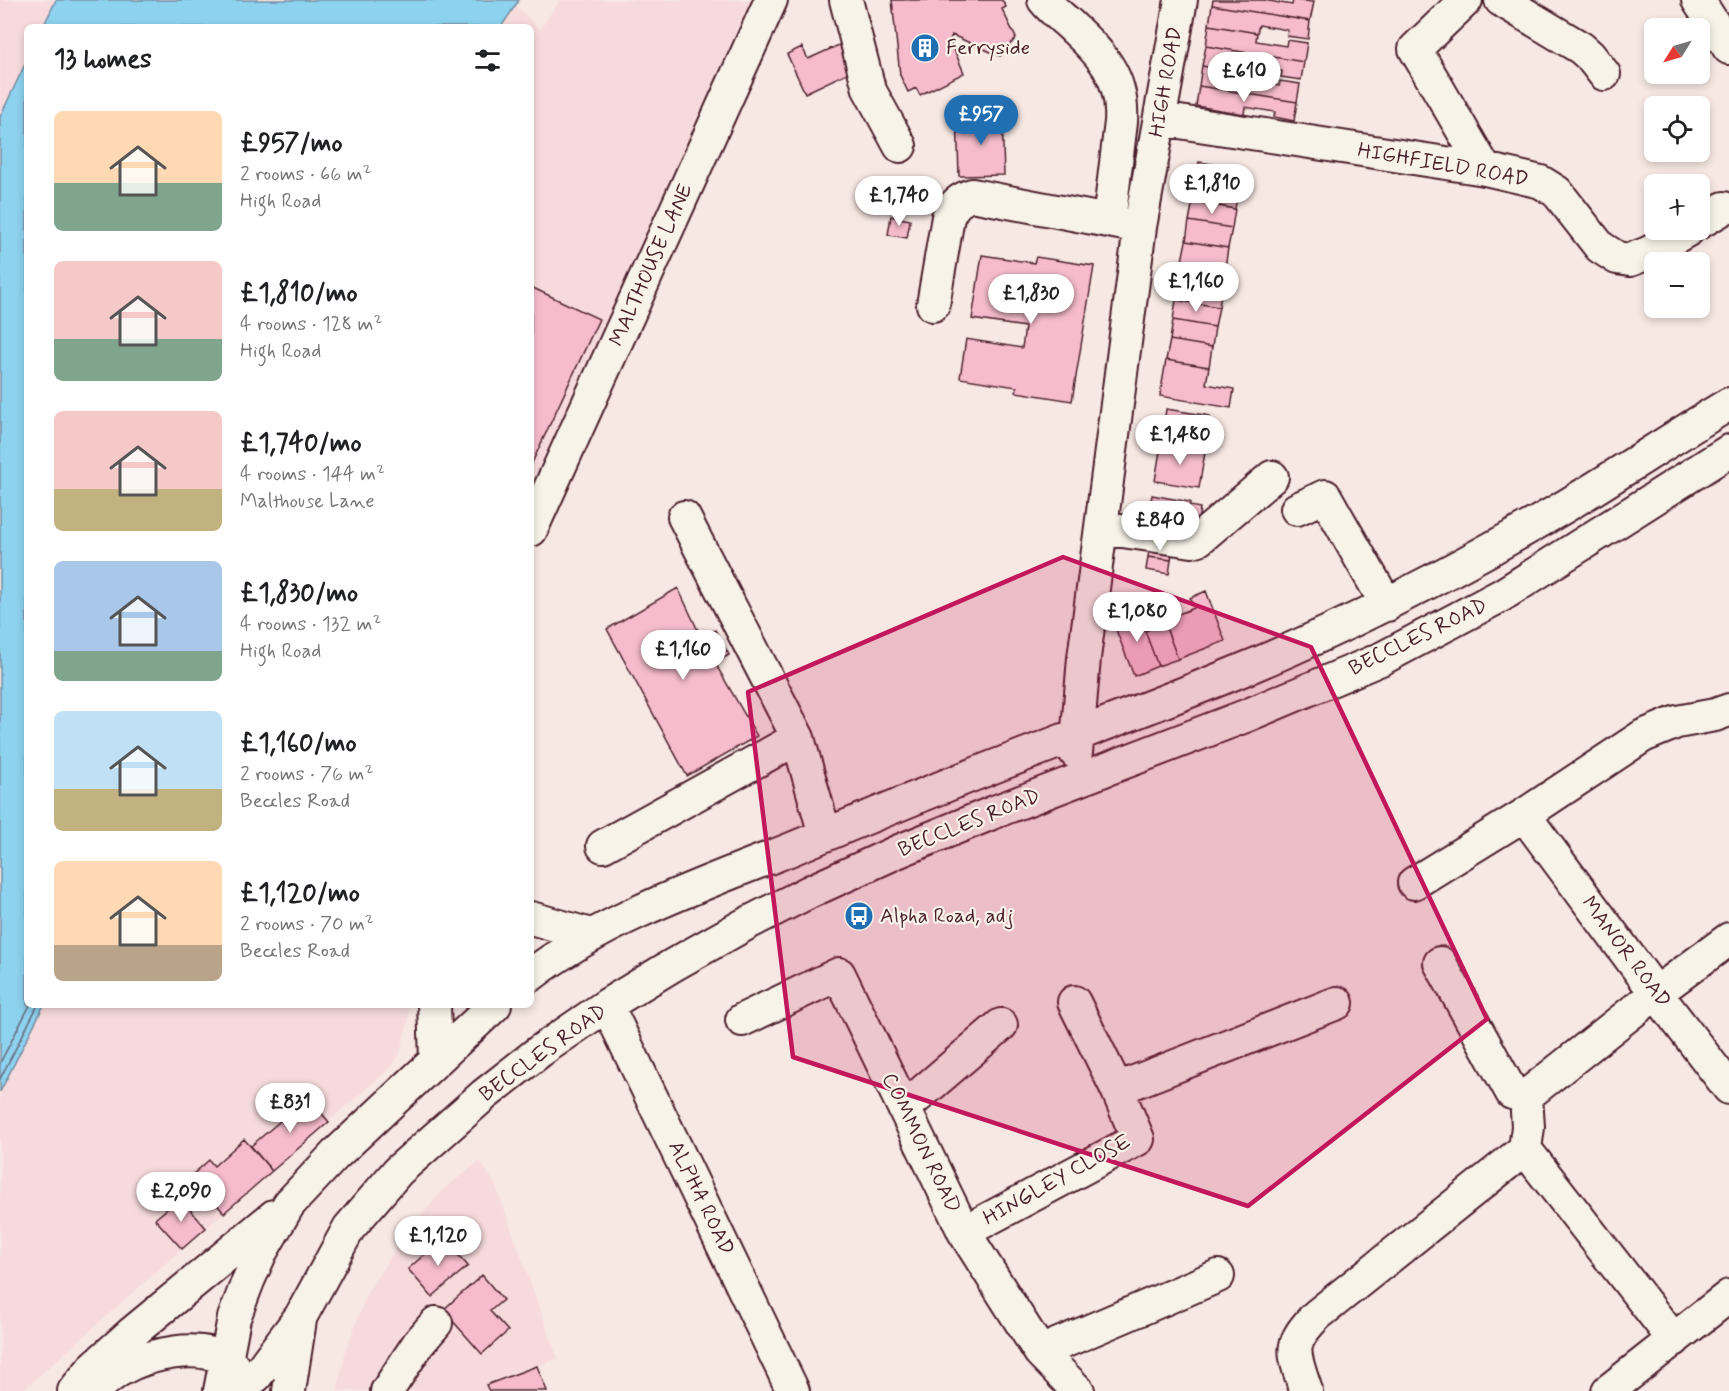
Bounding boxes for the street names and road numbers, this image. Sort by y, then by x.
street label: HIGH ROAD [1143,25,1189,139]
street label: HIGHFIELD ROAD [1355,136,1531,194]
street label: MALTHOUSE LANE [603,179,699,351]
street label: BECCLES ROAD [1344,591,1492,683]
street label: BECCLES ROAD [894,782,1044,864]
street label: MANOR ROAD [1575,890,1677,1014]
street label: BECCLES ROAD [474,997,612,1109]
street label: COMMON ROAD [875,1068,967,1218]
street label: HINGLEY CLOSE [978,1128,1136,1232]
street label: ALPHA ROAD [661,1136,741,1260]

